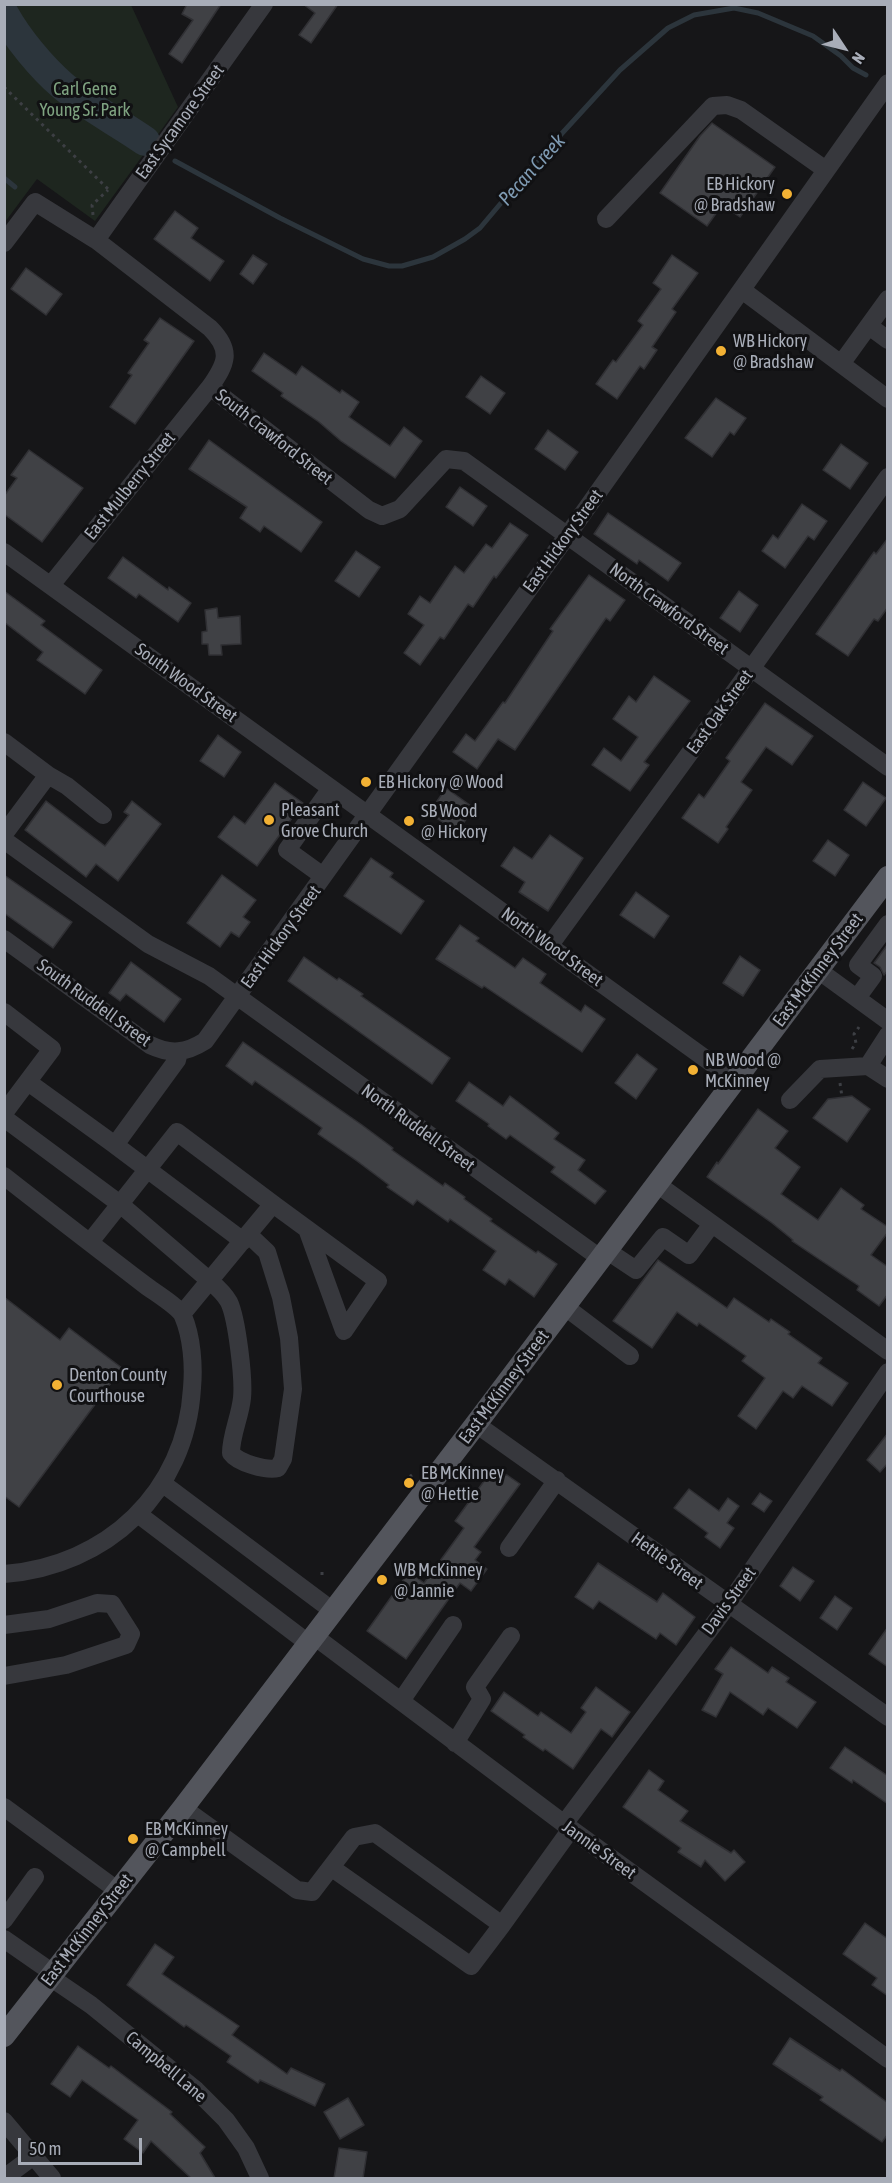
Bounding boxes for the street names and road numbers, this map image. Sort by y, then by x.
street label: East Sycamore Street [131,60,229,184]
street label: South Crawford Street [211,385,337,489]
street label: East Mulberry Street [80,428,180,544]
street label: East Hickory Street [518,485,608,597]
street label: North Crawford Street [605,559,733,659]
street label: South Wood Street [131,639,241,727]
street label: East Oak Street [682,666,758,758]
street label: East Hickory Street [236,881,326,993]
street label: North Wood Street [497,903,607,991]
street label: East McKinney Street [768,909,868,1031]
street label: South Ruddell Street [33,954,155,1052]
street label: North Ruddell Street [357,1080,479,1176]
street label: East McKinney Street [454,1326,554,1448]
street label: Hettie Street [627,1528,707,1594]
street label: Davis Street [697,1563,761,1639]
street label: Jannie Street [558,1816,640,1884]
street label: East McKinney Street [36,1870,138,1990]
street label: Campbell Lane [121,2027,211,2107]

